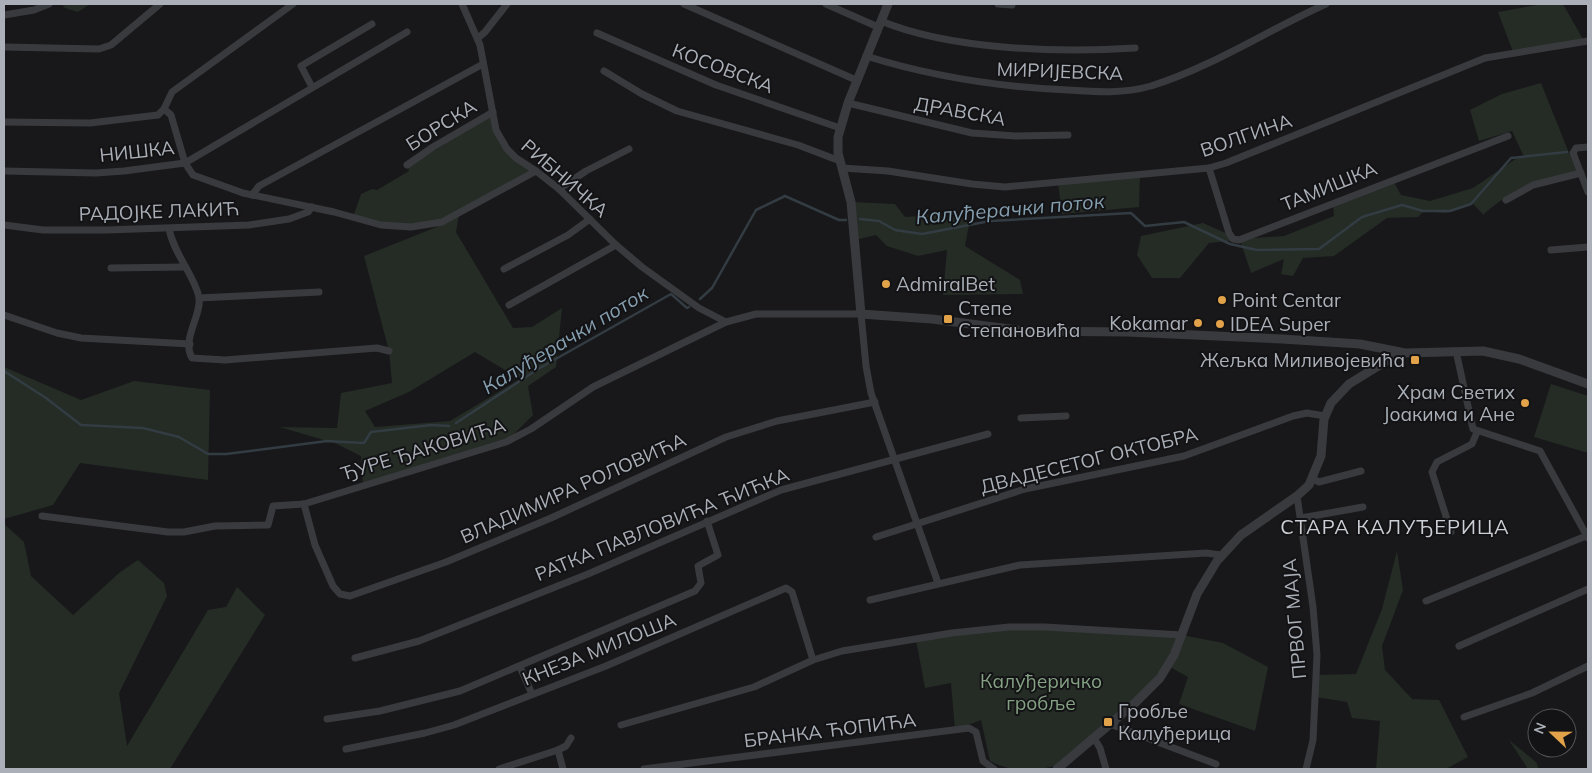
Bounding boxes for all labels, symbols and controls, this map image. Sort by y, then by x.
street label: КОСОВСКА [669,38,777,98]
street label: МИРИЈЕВСКА [996,57,1124,85]
street label: ДРАВСКА [913,91,1008,131]
street label: БОРСКА [401,94,481,156]
street label: ВОЛГИНА [1197,108,1295,162]
street label: РИБНИЧКА [517,134,613,222]
street label: НИШКА [98,135,176,167]
street label: ТАМИШКА [1278,156,1380,216]
water label: Калуђерачки поток [915,188,1107,229]
street label: РАДОЈКЕ ЛАКИЋ [78,196,240,226]
place label: AdmiralBet [896,272,995,296]
marker: AdmiralBet [880,278,892,290]
water label: Калуђерачки поток [477,279,653,399]
place label: Point Centar [1232,288,1341,312]
marker: Point Centar [1216,294,1228,306]
place label: Степе Степановића [958,296,1080,342]
place label: Kokamar [1109,311,1188,335]
place label: IDEA Super [1230,312,1330,336]
marker: Степе Степановића [942,313,954,325]
marker: Kokamar [1192,317,1204,329]
marker: IDEA Super [1214,318,1226,330]
place label: Жељка Миливојевића [1200,348,1405,372]
marker: Жељка Миливојевића [1409,354,1421,366]
place label: Храм Светих Јоакима и Ане [1383,380,1516,426]
marker: Храм Светих Јоакима и Ане [1519,397,1531,409]
street label: ЂУРЕ ЂАКОВИЋА [338,413,508,485]
street label: ДВАДЕСЕТОГ ОКТОБРА [978,421,1200,499]
street label: ВЛАДИМИРА РОЛОВИЋА [456,427,690,549]
street label: РАТКА ПАВЛОВИЋА ЋИЋКА [531,462,793,586]
district label: СТАРА КАЛУЂЕРИЦА [1280,514,1510,539]
street label: ПРВОГ МАЈА [1277,558,1311,680]
street label: КНЕЗА МИЛОША [519,607,679,691]
park label: Калуђеричко гробље [980,669,1102,715]
place label: Гробље Калуђерица [1118,699,1231,745]
street label: БРАНКА ЋОПИЋА [742,708,918,752]
north arrow [1527,708,1577,758]
marker: Гробље Калуђерица [1102,716,1114,728]
text: N [1530,720,1550,736]

